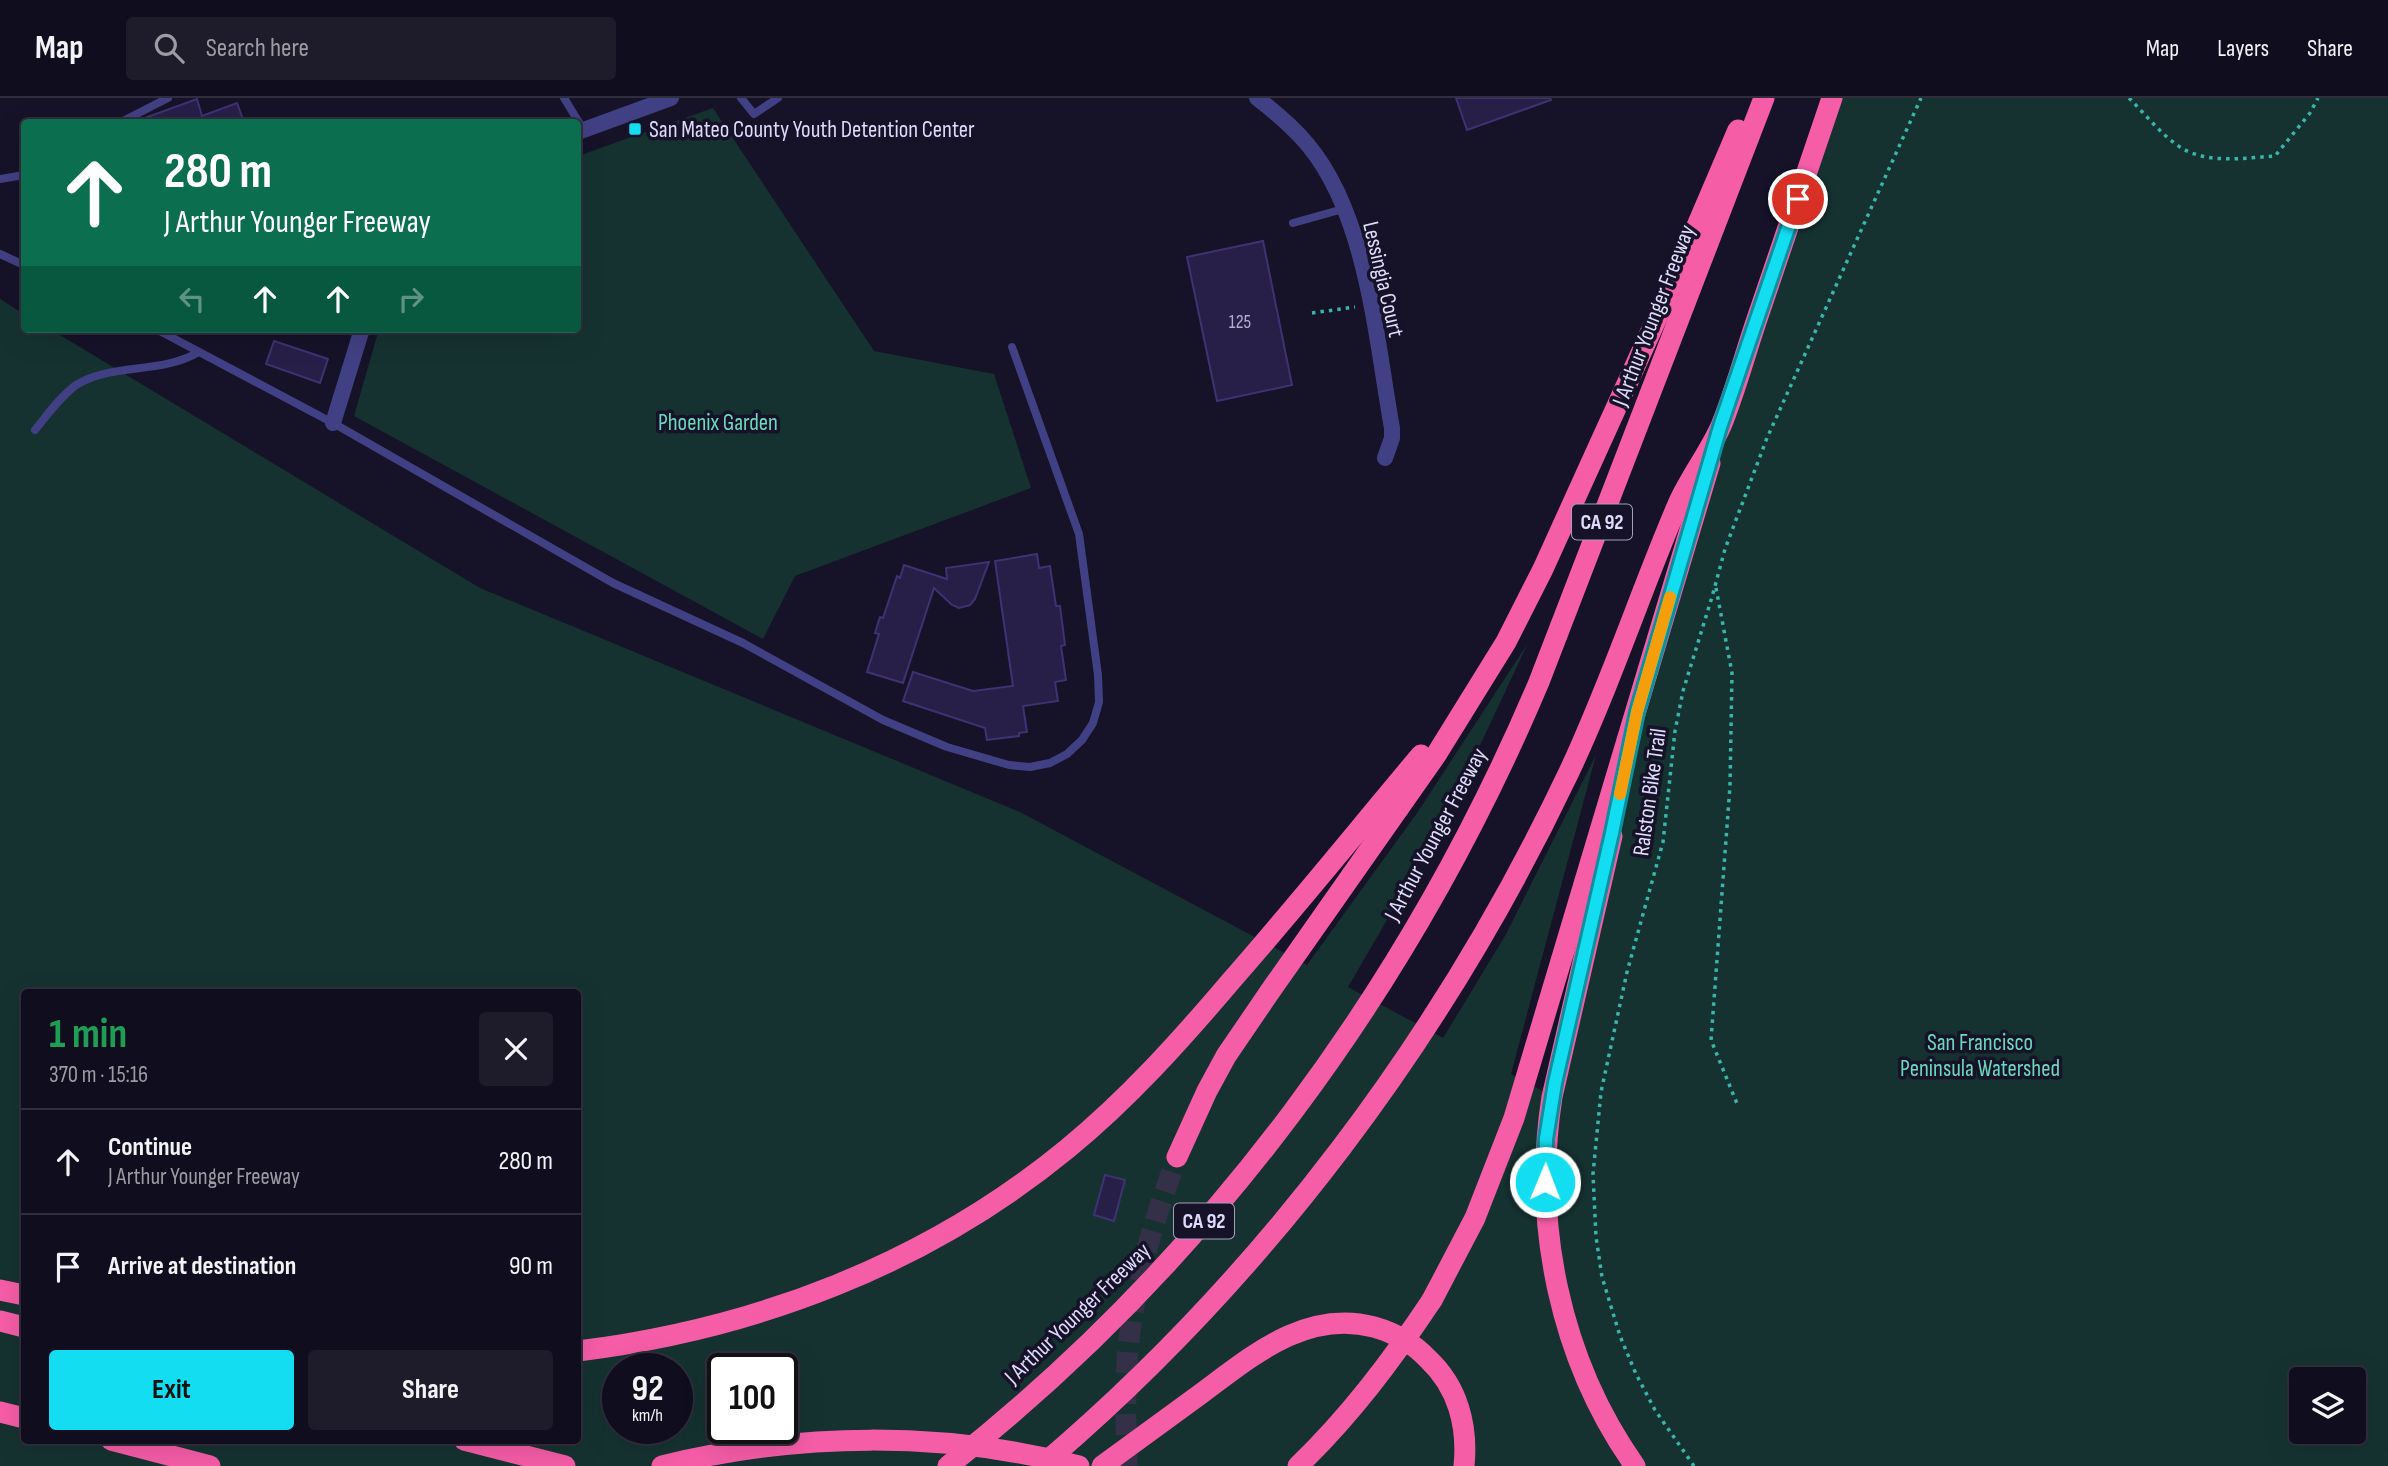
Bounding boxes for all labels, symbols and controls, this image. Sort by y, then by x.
search box [126,17,616,80]
text: Map [35,28,84,68]
icon: search [150,29,188,67]
text: Search here [206,33,309,64]
text: Map [2146,34,2179,63]
text: Layers [2217,34,2269,63]
text: Share [2307,34,2353,63]
place label: San Mateo County Youth Detention Center [649,116,975,144]
marker: San Mateo County Youth Detention Center [627,121,643,137]
text: 280 m [164,143,272,202]
icon: ahead [49,147,140,238]
pin [1768,169,1828,229]
icon: arrive [1779,180,1817,218]
text: J Arthur Younger Freeway [164,203,431,242]
street label: Lessingia Court [1356,219,1410,340]
street label: J Arthur Younger Freeway [1606,221,1701,411]
icon: left [173,280,211,318]
icon: ahead [246,280,284,318]
icon: ahead [319,280,357,318]
icon: right [392,280,430,318]
house number: 125 [1229,311,1251,334]
park label: Phoenix Garden [658,409,778,437]
road number: CA 92 [1572,504,1632,540]
street label: Ralston Bike Trail [1627,726,1673,858]
street label: J Arthur Younger Freeway [1378,743,1493,927]
text: 1 min [49,1009,127,1060]
button: close [479,1012,553,1086]
park label: San Francisco Peninsula Watershed [1900,1029,2060,1083]
text: 370 m · 15:16 [49,1061,148,1089]
text: Continue [108,1132,192,1163]
icon: ahead [49,1143,87,1181]
position arrow [1508,1145,1582,1219]
text: 280 m [498,1146,553,1177]
text: J Arthur Younger Freeway [108,1163,300,1191]
road number: CA 92 [1174,1204,1234,1238]
street label: J Arthur Younger Freeway [998,1237,1156,1391]
icon: arrive [49,1248,87,1286]
text: Arrive at destination [108,1251,296,1282]
text: 90 m [509,1251,553,1282]
button: Exit [49,1350,294,1430]
button: Share [308,1350,553,1430]
speed limit sign: 100 [707,1353,798,1444]
map controls [2289,1367,2366,1444]
button: layers [2289,1367,2366,1444]
text: 92 [632,1368,663,1411]
text: km/h [632,1405,663,1426]

